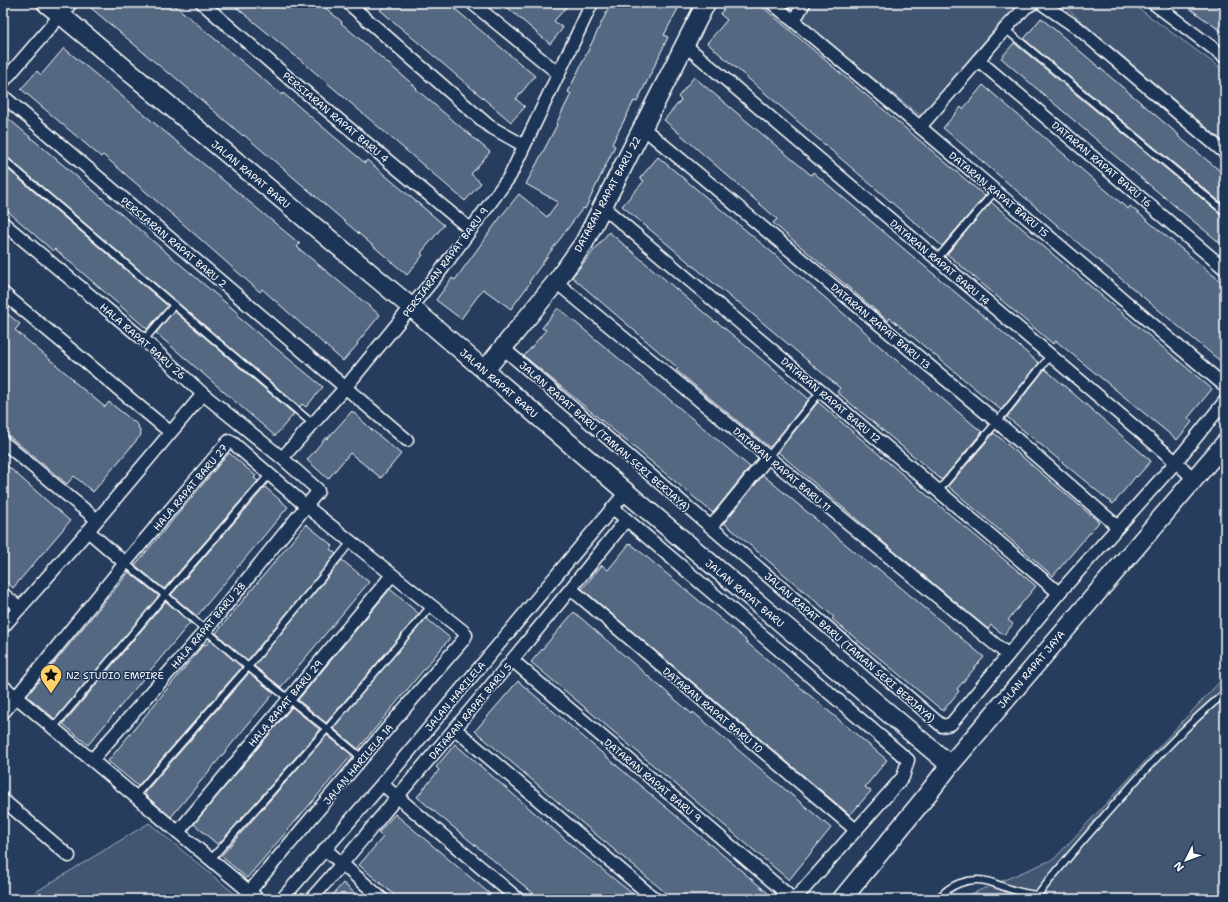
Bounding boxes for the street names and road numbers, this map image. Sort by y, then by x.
street label: PERSIARAN RAPAT BARU 4 [280,69,391,166]
street label: DATARAN RAPAT BARU 16 [1049,119,1154,210]
street label: DATARAN RAPAT BARU 22 [571,134,644,254]
street label: JALAN RAPAT BARU [209,138,293,211]
street label: DATARAN RAPAT BARU 15 [946,149,1051,240]
street label: PERSIARAN RAPAT BARU 2 [118,194,229,291]
street label: PERSIARAN RAPAT BARU 9 [400,205,491,320]
street label: DATARAN RAPAT BARU 14 [887,217,992,308]
street label: DATARAN RAPAT BARU 13 [828,281,933,372]
street label: HALA RAPAT BARU 26 [97,301,188,382]
street label: JALAN RAPAT BARU [457,346,540,421]
street label: DATARAN RAPAT BARU 12 [778,355,883,446]
street label: JALAN RAPAT BARU (TAMAN SERI BERJAYA) [517,359,693,514]
street label: DATARAN RAPAT BARU 11 [730,425,833,514]
street label: HALA RAPAT BARU 27 [150,441,230,533]
street label: JALAN RAPAT BARU [703,557,787,630]
street label: JALAN RAPAT BARU (TAMAN SERI BERJAYA) [762,570,938,725]
street label: HALA RAPAT BARU 28 [168,579,249,672]
street label: JALAN RAPAT JAYA [995,628,1068,711]
street label: HALA RAPAT BARU 29 [245,657,326,749]
street label: JALAN HARILELA [422,659,488,734]
street label: DATARAN RAPAT BARU 5 [426,660,515,762]
street label: DATARAN RAPAT BARU 10 [660,665,765,756]
street label: JALAN HARILELA 1A [321,721,396,807]
street label: DATARAN RAPAT BARU 9 [601,736,704,825]

